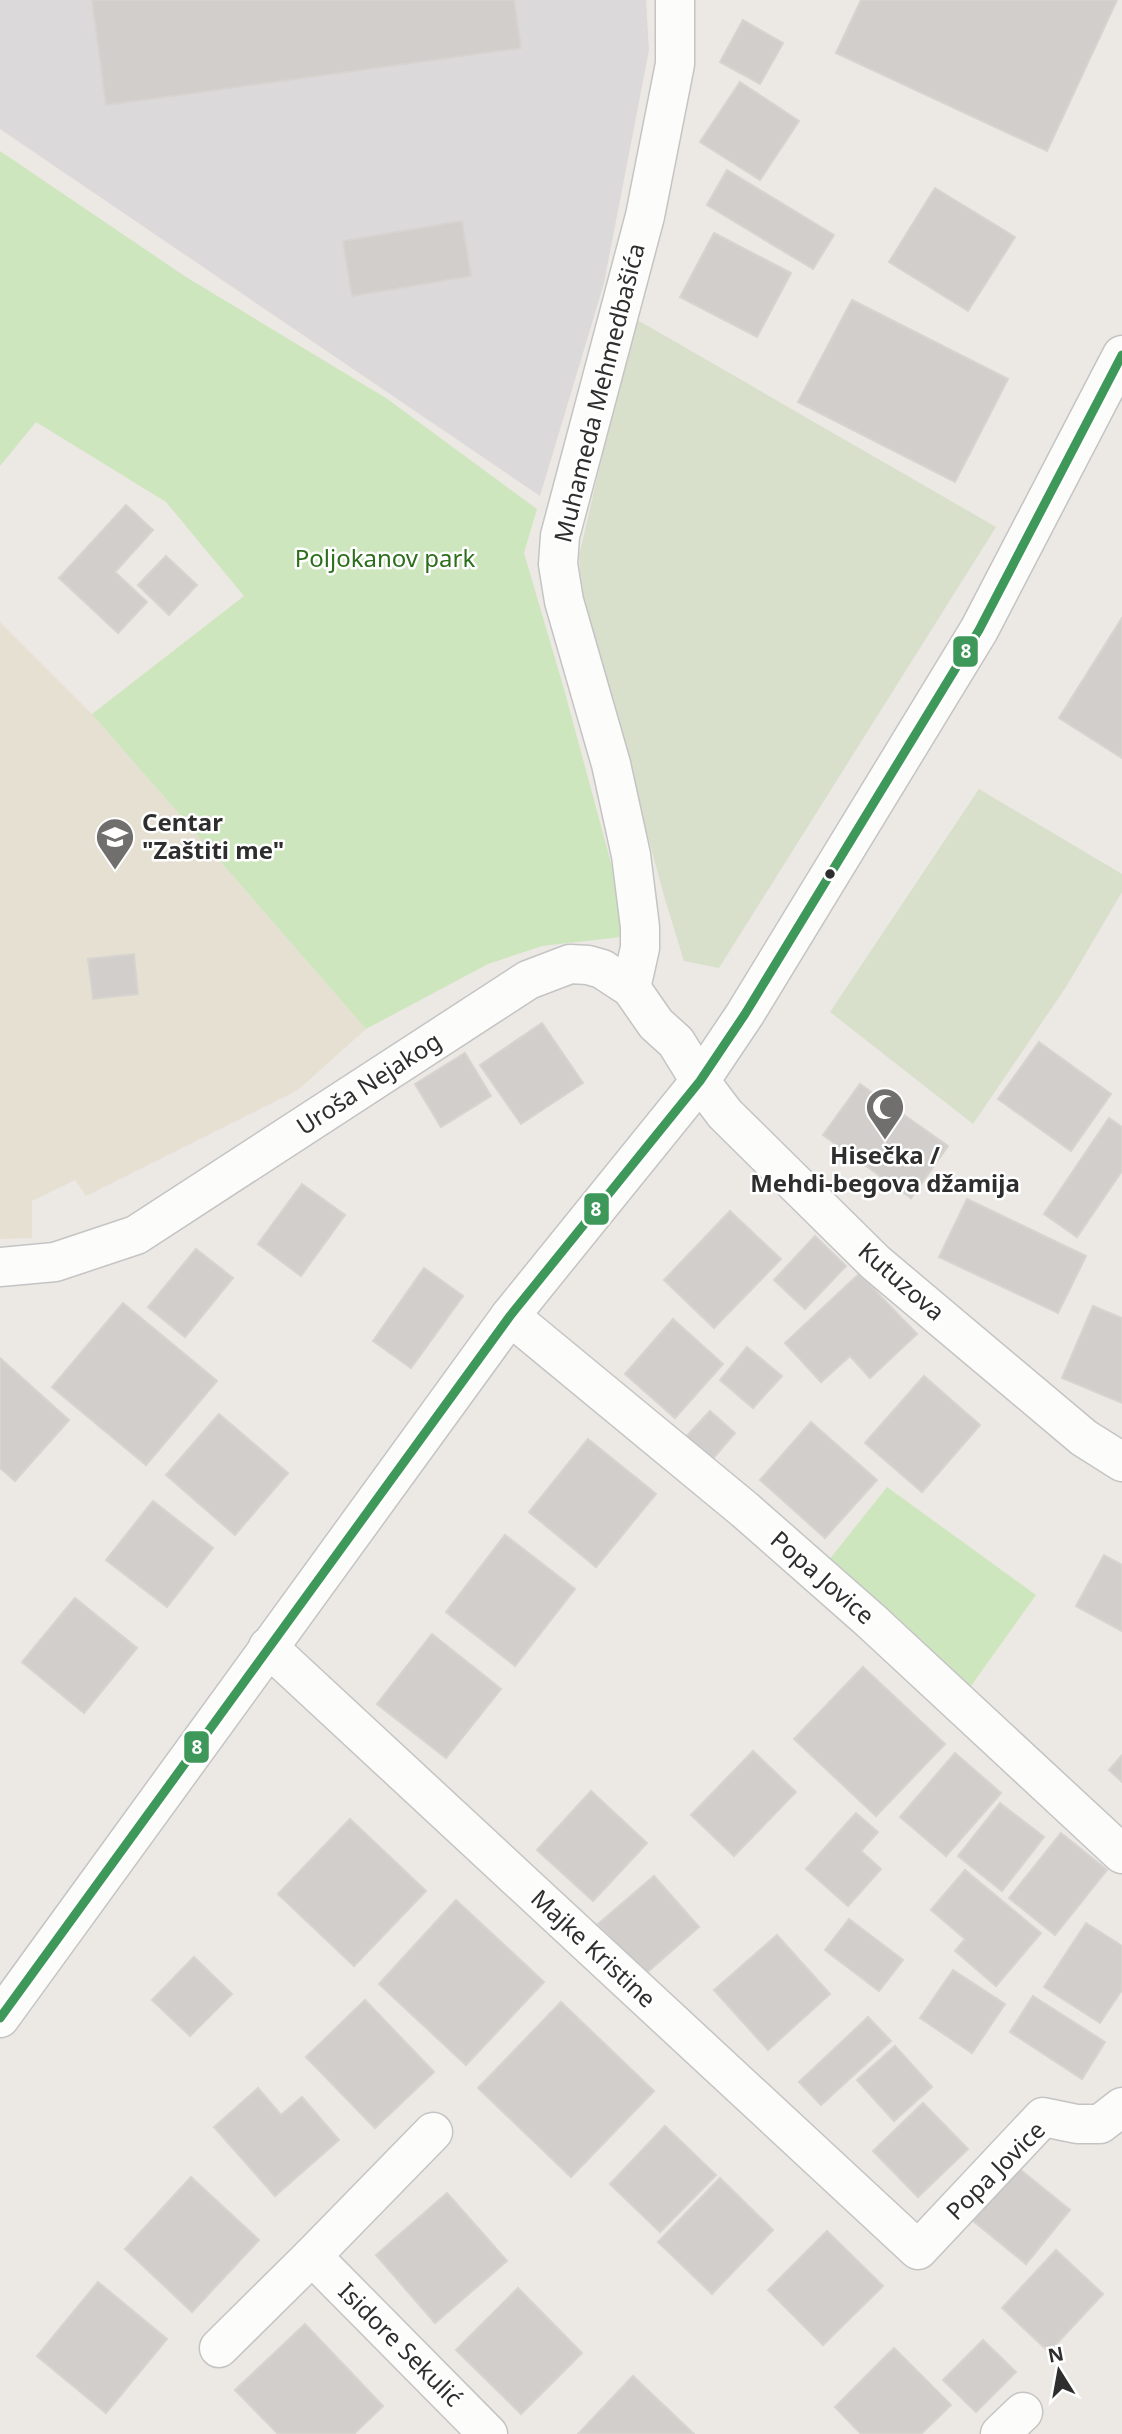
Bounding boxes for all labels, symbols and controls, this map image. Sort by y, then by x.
street label: Muhameda Mehmedbašića [545,240,652,546]
park label: Poljokanov park [295,541,475,574]
line badge: 8 [952,635,979,668]
text: 8 [961,638,972,664]
place label: Centar "Zaštiti me" [142,805,284,866]
school or university icon: Centar "Zaštiti me" [94,816,136,871]
unlabelled marker [823,867,837,881]
street label: Uroša Nejakog [289,1024,447,1142]
mosque icon: Hisečka / Mehdi-begova džamija [864,1086,906,1141]
place label: Hisečka / Mehdi-begova džamija [750,1138,1020,1199]
line badge: 8 [583,1192,610,1226]
text: 8 [591,1196,602,1222]
street label: Kutuzova [852,1234,952,1327]
street label: Popa Jovice [764,1523,882,1631]
line badge: 8 [183,1730,210,1764]
text: 8 [192,1734,203,1760]
street label: Majke Kristine [524,1881,664,2014]
street label: Popa Jovice [938,2113,1052,2227]
street label: Isidore Sekulić [332,2275,470,2413]
north arrow [1024,2336,1094,2406]
text: N [1046,2340,1066,2369]

